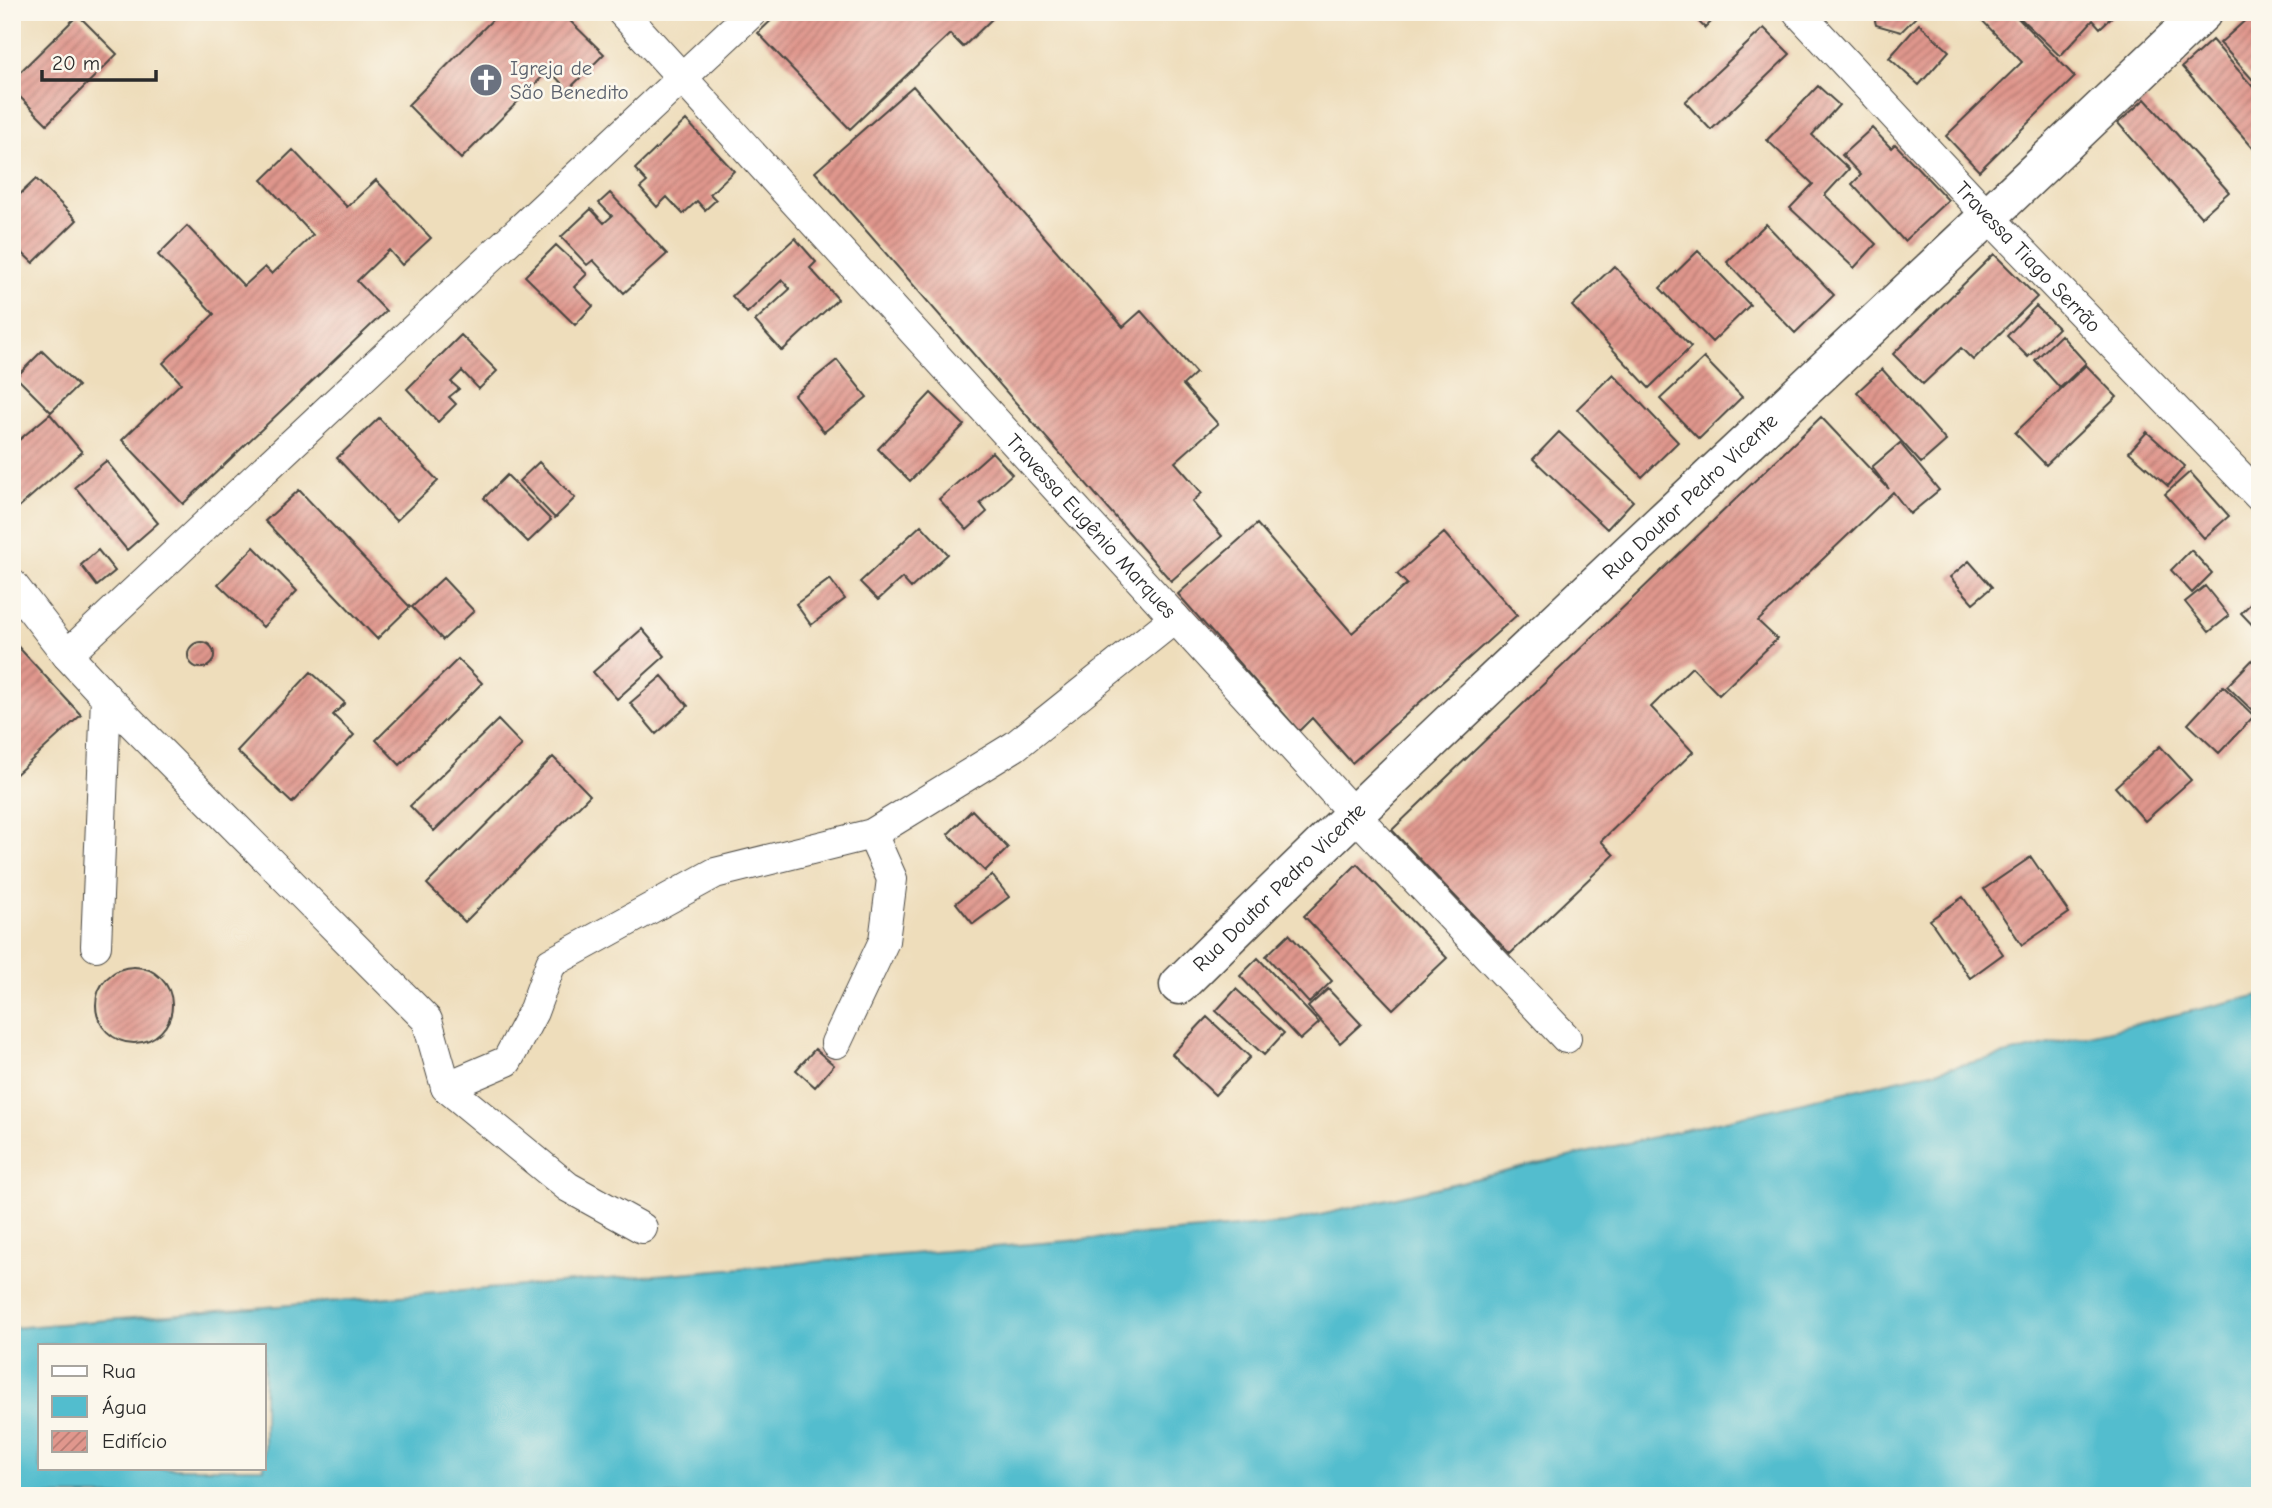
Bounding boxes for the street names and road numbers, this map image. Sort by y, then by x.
street label: Travessa Tiago Serrão [1950,177,2106,337]
street label: Rua Doutor Pedro Vicente [1597,409,1782,584]
street label: Travessa Eugênio Marques [1001,429,1181,623]
street label: Rua Doutor Pedro Vicente [1188,798,1370,976]

